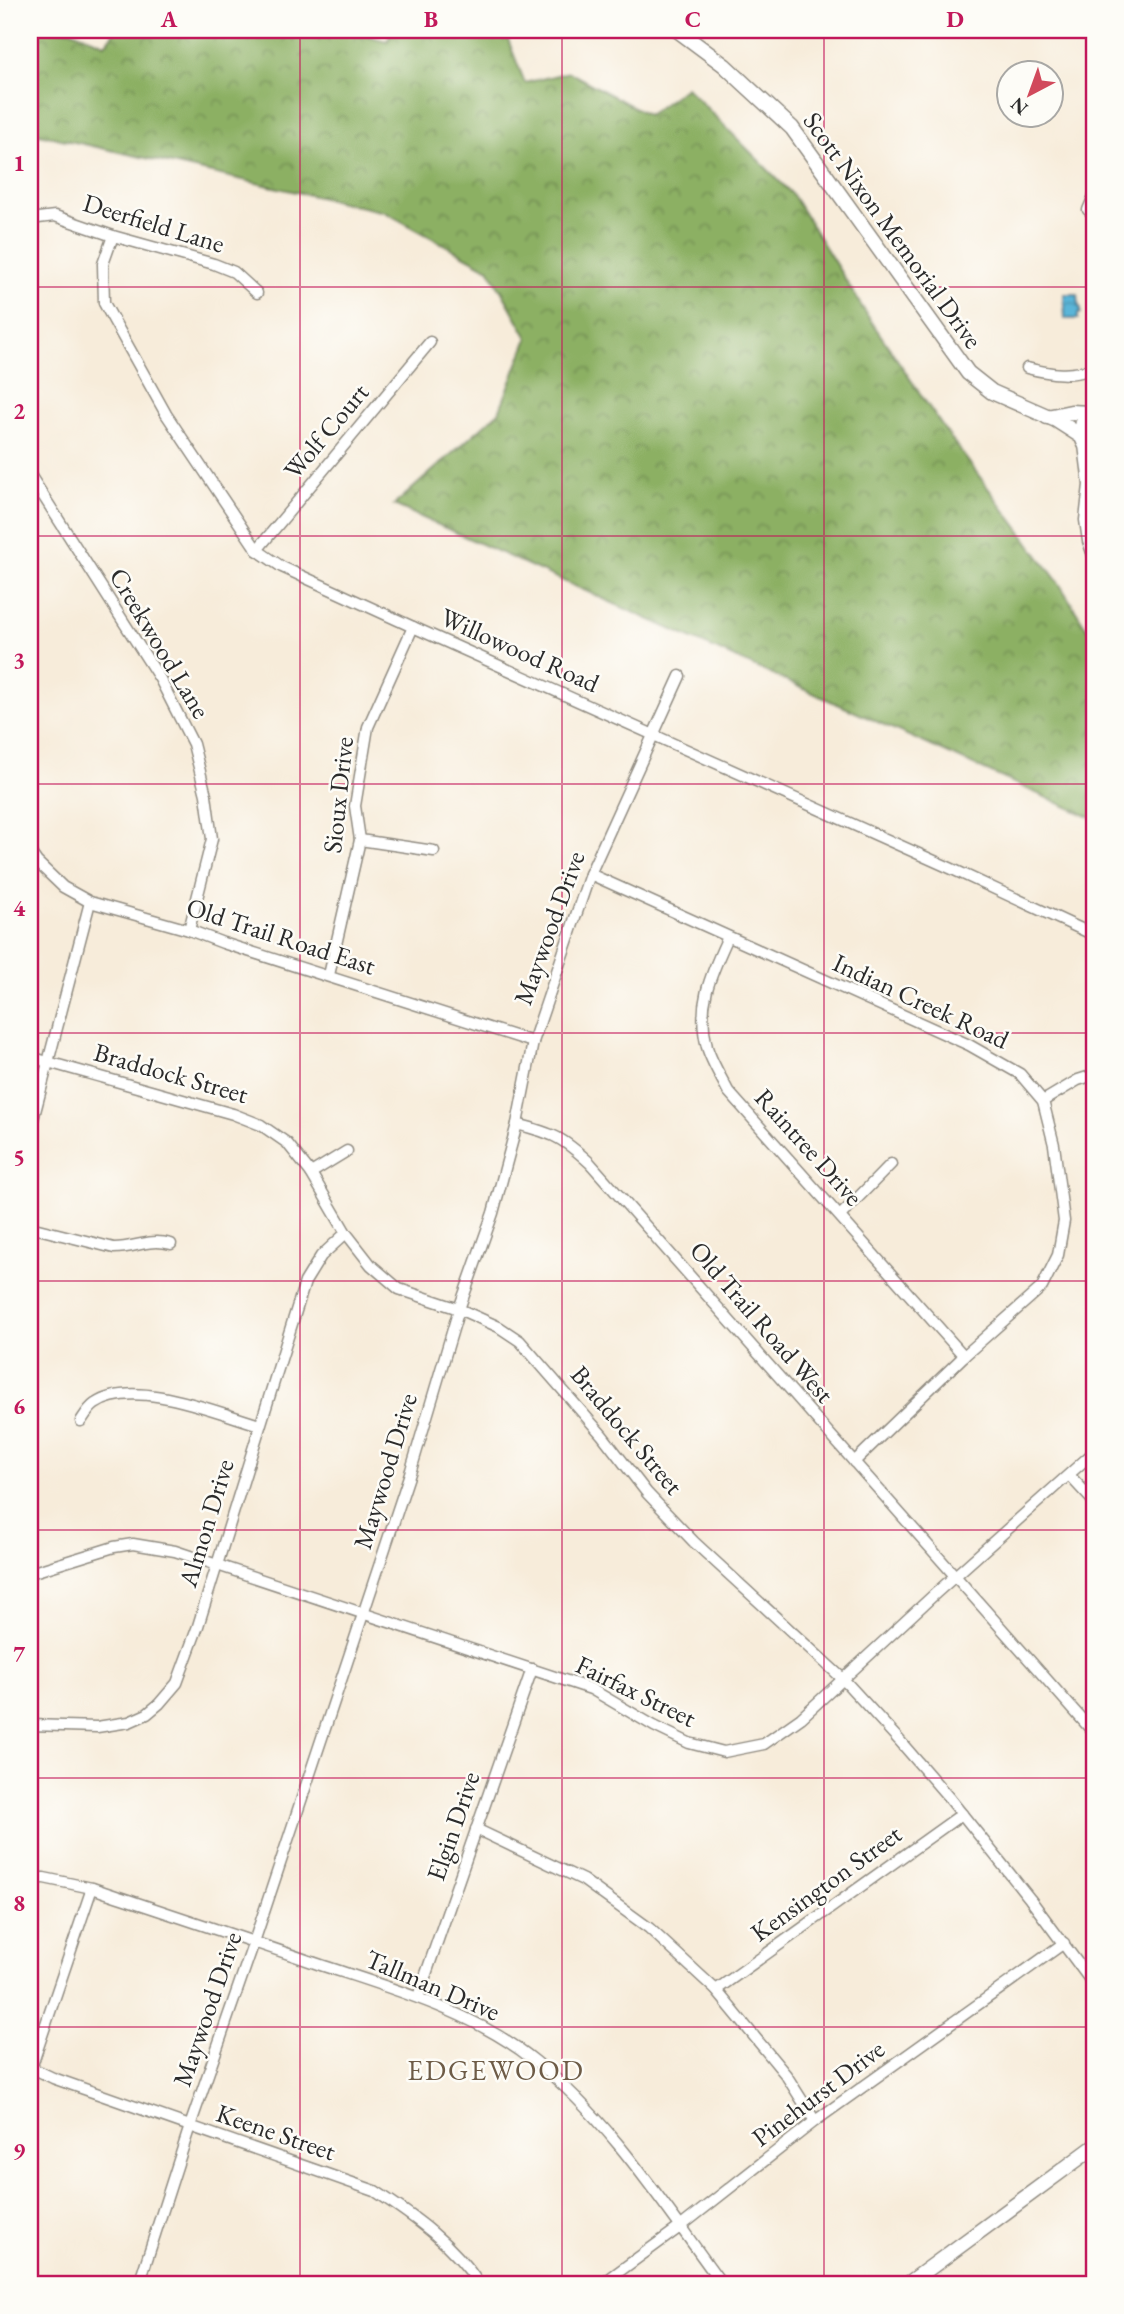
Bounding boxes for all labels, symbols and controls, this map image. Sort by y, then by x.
text: A [160,4,178,34]
text: B [424,4,438,34]
text: C [685,4,701,34]
text: D [946,4,964,34]
north arrow [995,60,1064,130]
text: N [1005,92,1033,121]
street label: Scott Nixon Memorial Drive [796,105,990,355]
text: 1 [13,148,25,178]
street label: Deerfield Lane [79,185,229,261]
street label: Wolf Court [276,376,376,486]
text: 2 [13,396,25,426]
street label: Creekwood Lane [102,561,218,725]
street label: Willowood Road [435,600,605,701]
text: 3 [13,645,25,675]
street label: Sioux Drive [315,735,361,855]
street label: Maywood Drive [505,846,593,1010]
street label: Old Trail Road East [182,889,380,983]
text: 4 [13,893,26,923]
street label: Indian Creek Road [828,945,1015,1057]
street label: Braddock Street [90,1035,252,1111]
street label: Raintree Drive [747,1081,871,1213]
text: 5 [13,1142,25,1172]
street label: Old Trail Road West [682,1234,842,1410]
street label: Braddock Street [563,1358,691,1502]
street label: Maywood Drive [345,1389,425,1553]
text: 6 [13,1391,25,1421]
street label: Almon Drive [170,1455,242,1592]
text: 7 [13,1639,26,1669]
street label: Fairfax Street [570,1647,702,1735]
street label: Elgin Drive [419,1767,487,1885]
street label: Kensington Street [744,1817,908,1949]
text: 8 [13,1888,25,1918]
street label: Maywood Drive [165,1927,249,2091]
street label: Tallman Drive [361,1941,505,2029]
street label: Pinehurst Drive [745,2032,891,2154]
district label: EDGEWOOD [407,2052,585,2088]
street label: Keene Street [212,2096,340,2168]
text: 9 [13,2136,25,2166]

